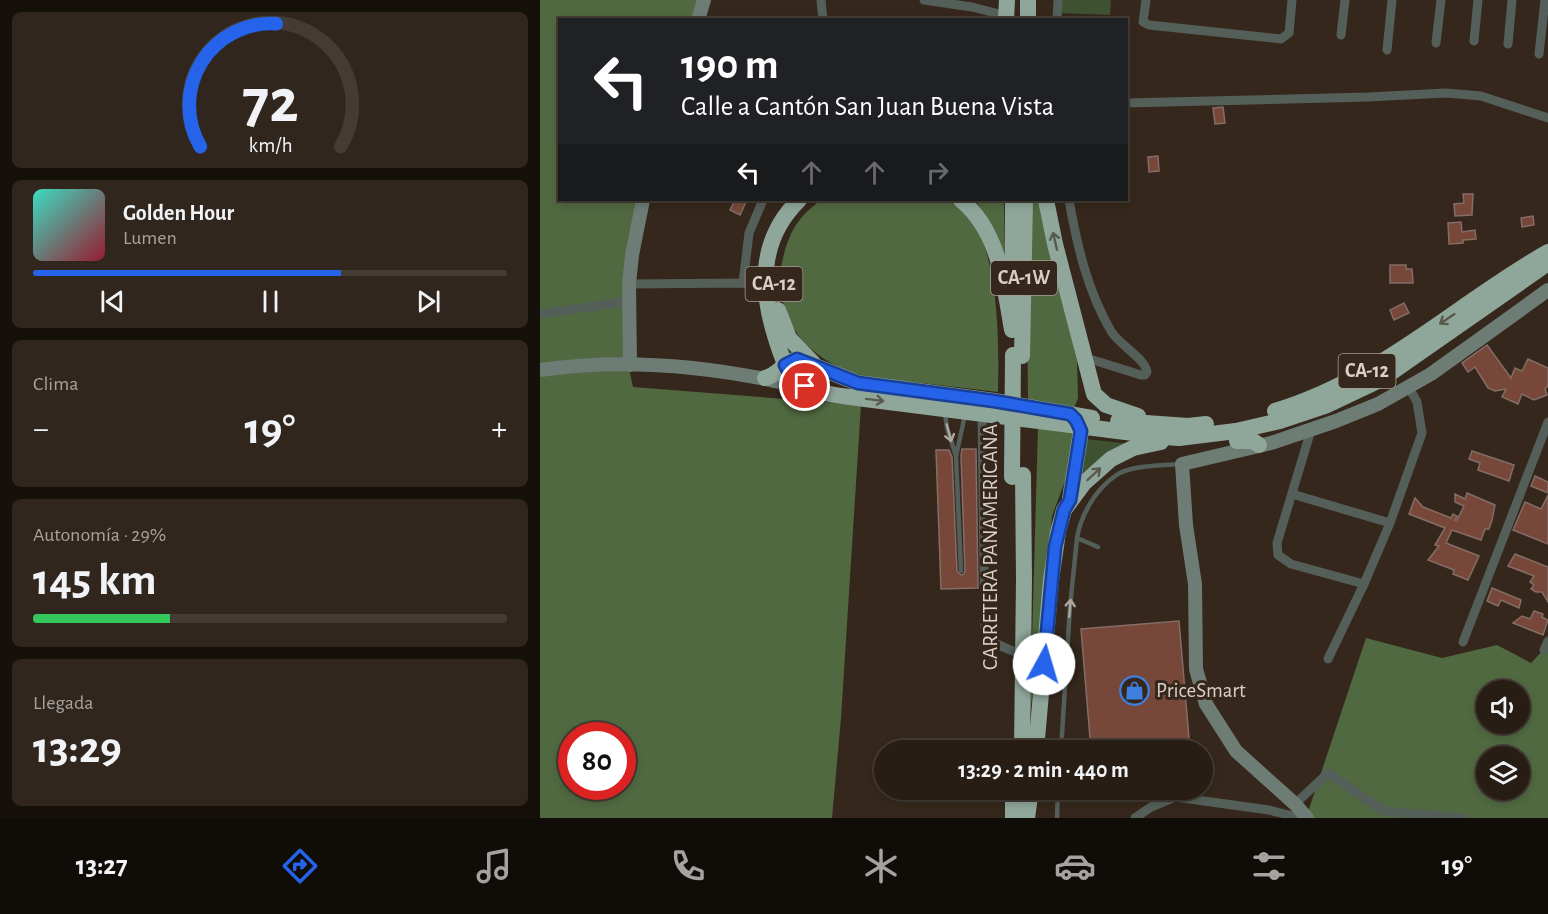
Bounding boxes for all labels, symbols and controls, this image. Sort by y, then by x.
icon: left [582,42,660,120]
text: 190 m [681,44,779,86]
text: 72 [242,71,298,133]
text: Calle a Cantón San Juan Buena Vista [681,93,1054,120]
text: km/h [248,135,292,156]
icon: left [732,156,765,189]
icon: ahead [795,156,828,189]
icon: ahead [858,156,891,189]
icon: right [921,156,954,189]
text: Golden Hour [123,202,234,224]
text: Lumen [123,228,177,248]
one-way arrow [1048,232,1060,251]
road number: CA-1W [991,261,1057,295]
road number: CA-12 [746,267,802,301]
icon: previous [96,285,129,318]
icon: pause [254,285,287,318]
icon: next [412,285,445,318]
one-way arrow [1439,313,1456,325]
road number: CA-12 [1338,354,1396,388]
pin [779,360,830,411]
icon: arrive [788,369,821,402]
text: Clima [33,374,78,394]
one-way arrow [864,395,884,406]
text: 19° [244,407,296,452]
text: − [33,413,49,446]
text: + [491,413,507,446]
one-way arrow [943,423,955,442]
street label: CARRETERA PANAMERICANA [980,424,1001,670]
one-way arrow [1086,467,1101,481]
text: Autonomía · 29% [33,525,166,545]
text: 145 km [33,558,157,603]
one-way arrow [1065,598,1076,618]
position arrow [1012,632,1076,696]
shop icon: PriceSmart [1119,674,1151,706]
place label: PriceSmart [1156,680,1246,701]
map controls [1476,680,1530,800]
button: sound [1476,680,1530,734]
text: Llegada [33,693,94,713]
speed limit sign: 80 [558,722,636,800]
text: 13:29 [33,726,122,771]
button: layers [1476,746,1530,800]
text: 13:29 · 2 min · 440 m [958,759,1129,781]
icon: directions [279,845,321,887]
icon: music [473,845,515,887]
icon: phone [667,845,709,887]
icon: climate [860,845,902,887]
icon: car [1054,845,1096,887]
icon: filters [1248,845,1290,887]
text: 13:27 [76,852,128,879]
text: 19° [1441,852,1472,879]

